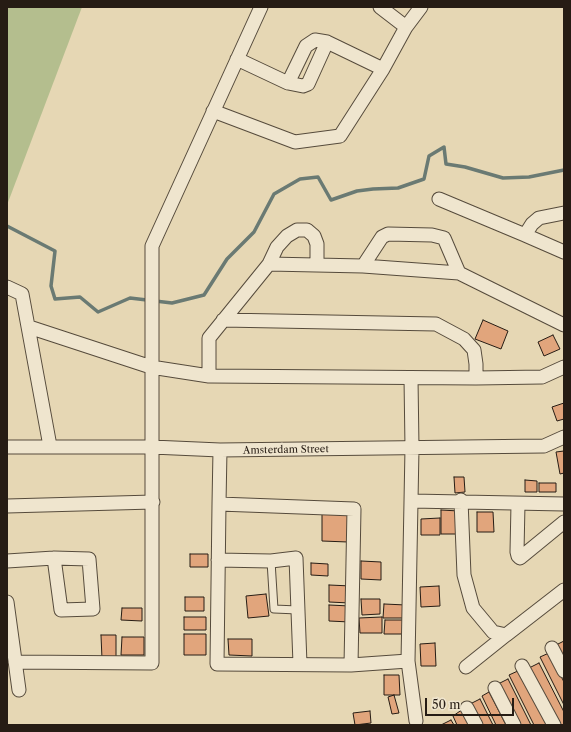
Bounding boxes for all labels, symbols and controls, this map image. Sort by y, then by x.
street label: Amsterdam Street [243,443,329,457]
scale bar [427,690,516,716]
text: 50 m [432,697,461,712]

